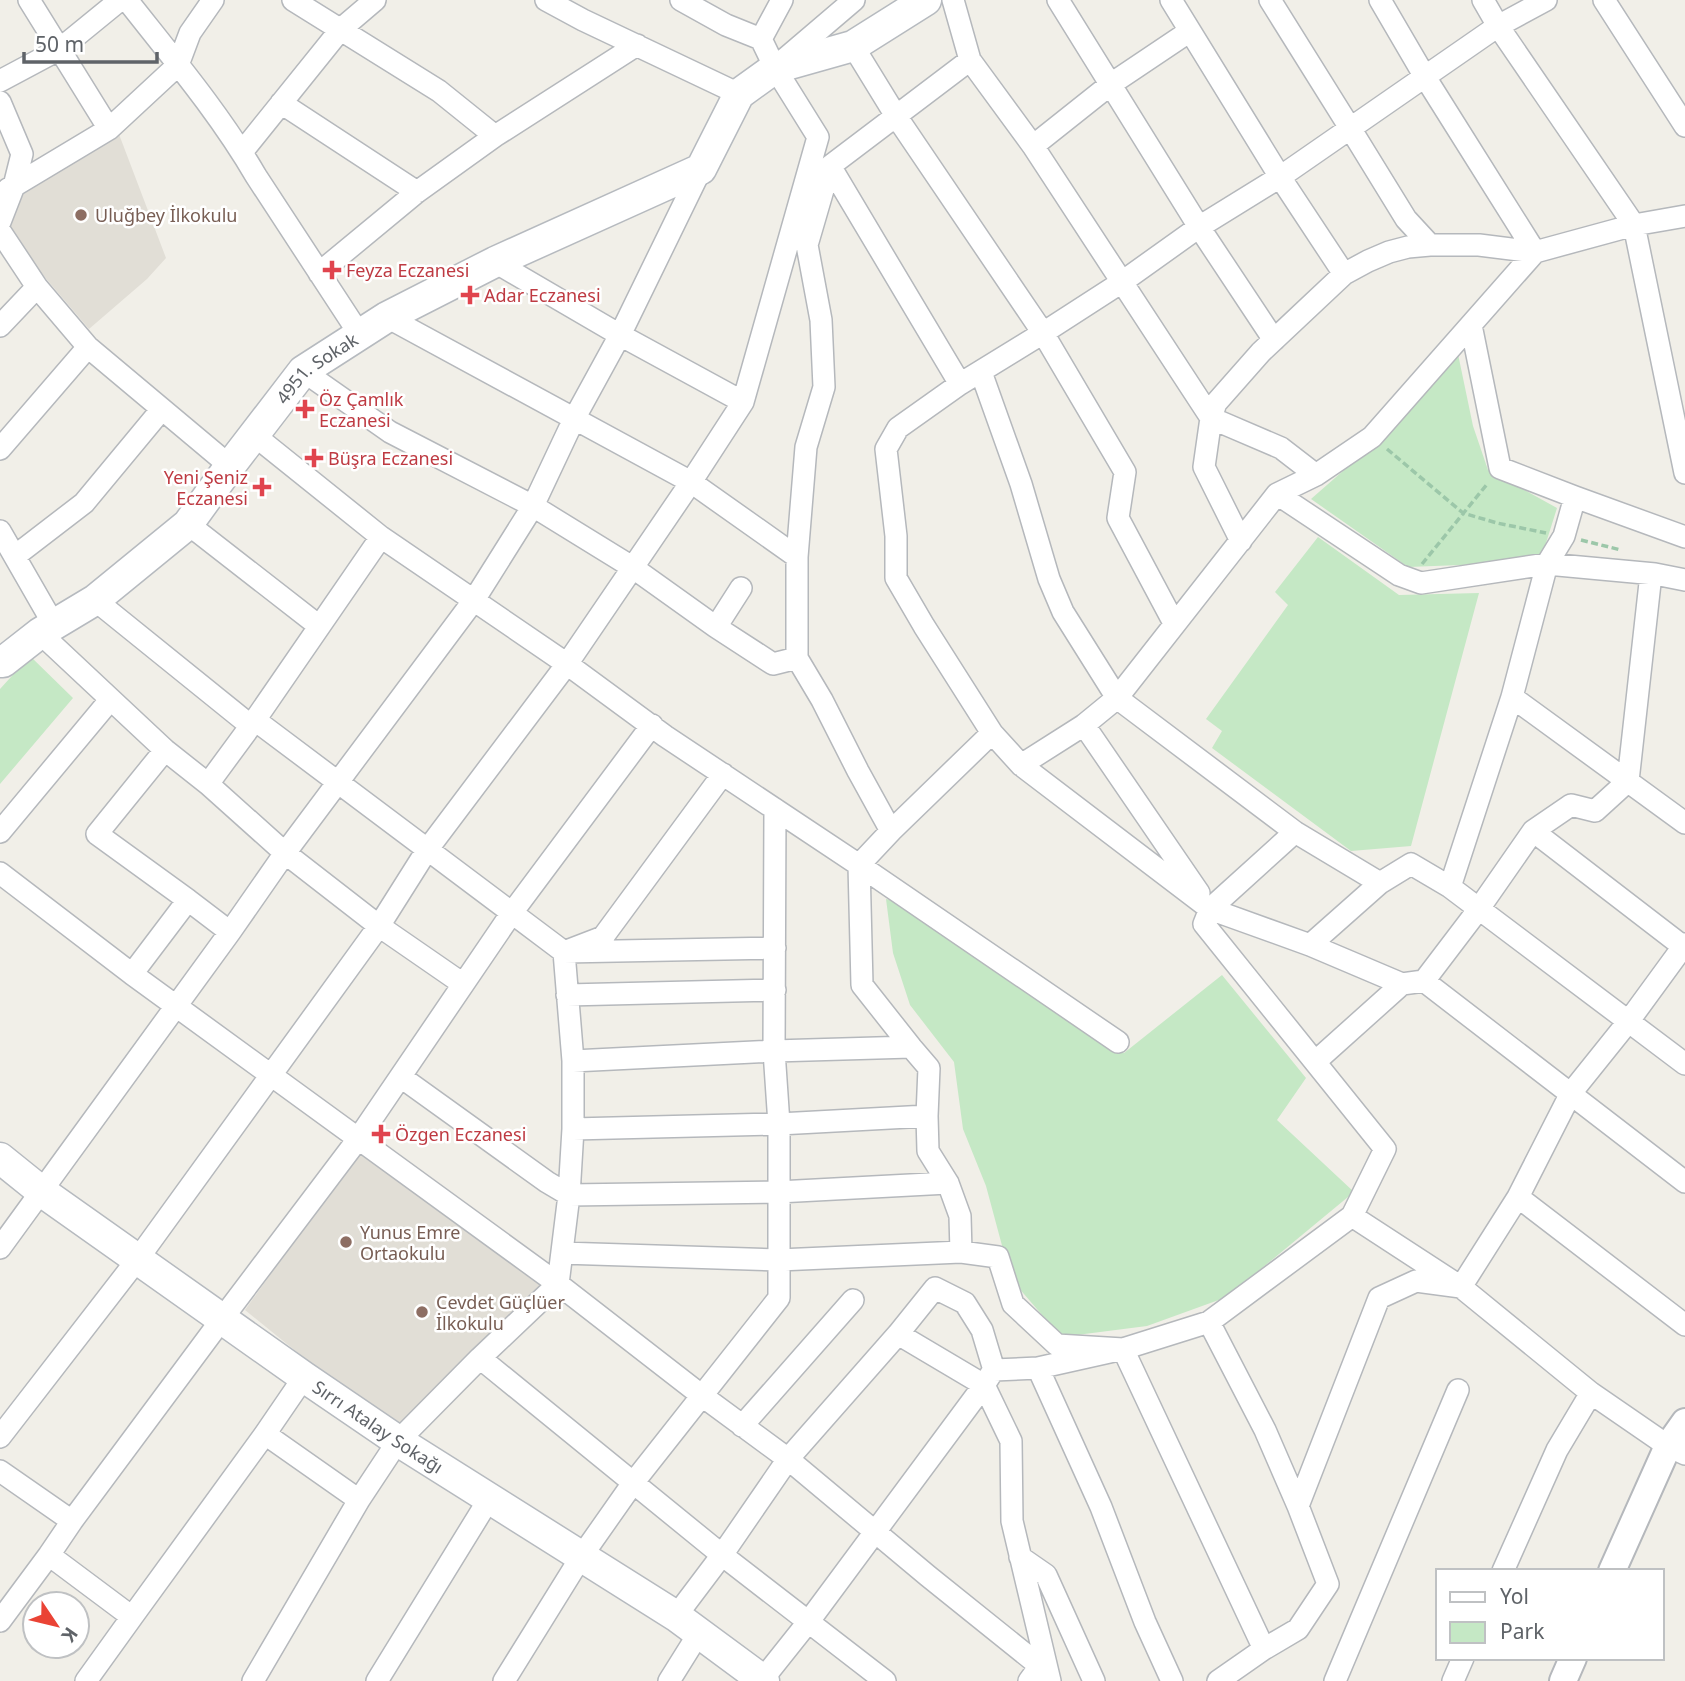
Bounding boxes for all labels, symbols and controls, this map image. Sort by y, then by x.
scale bar [24,21,158,65]
text: 50 m [35,30,84,58]
place label: Uluğbey İlkokulu [95,203,237,227]
marker: Uluğbey İlkokulu [73,207,89,223]
place label: Feyza Eczanesi [346,258,469,282]
marker: Feyza Eczanesi [324,262,340,278]
place label: Adar Eczanesi [484,283,601,307]
marker: Adar Eczanesi [462,287,478,303]
street label: 4951. Sokak [270,327,363,409]
place label: Öz Çamlık Eczanesi [319,387,404,432]
marker: Öz Çamlık Eczanesi [297,401,313,417]
place label: Büşra Eczanesi [328,446,453,470]
marker: Büşra Eczanesi [306,450,322,466]
place label: Yeni Şeniz Eczanesi [164,465,248,510]
marker: Yeni Şeniz Eczanesi [254,479,270,495]
place label: Özgen Eczanesi [395,1122,526,1146]
marker: Özgen Eczanesi [373,1126,389,1142]
place label: Yunus Emre Ortaokulu [360,1220,460,1265]
marker: Yunus Emre Ortaokulu [338,1234,354,1250]
place label: Cevdet Güçlüer İlkokulu [436,1290,565,1335]
marker: Cevdet Güçlüer İlkokulu [414,1304,430,1320]
street label: Sırrı Atalay Sokağı [308,1375,448,1479]
legend [1436,1569,1664,1660]
text: Yol [1500,1582,1529,1610]
north arrow [21,1590,91,1660]
text: Park [1500,1617,1545,1645]
text: K [55,1622,84,1648]

